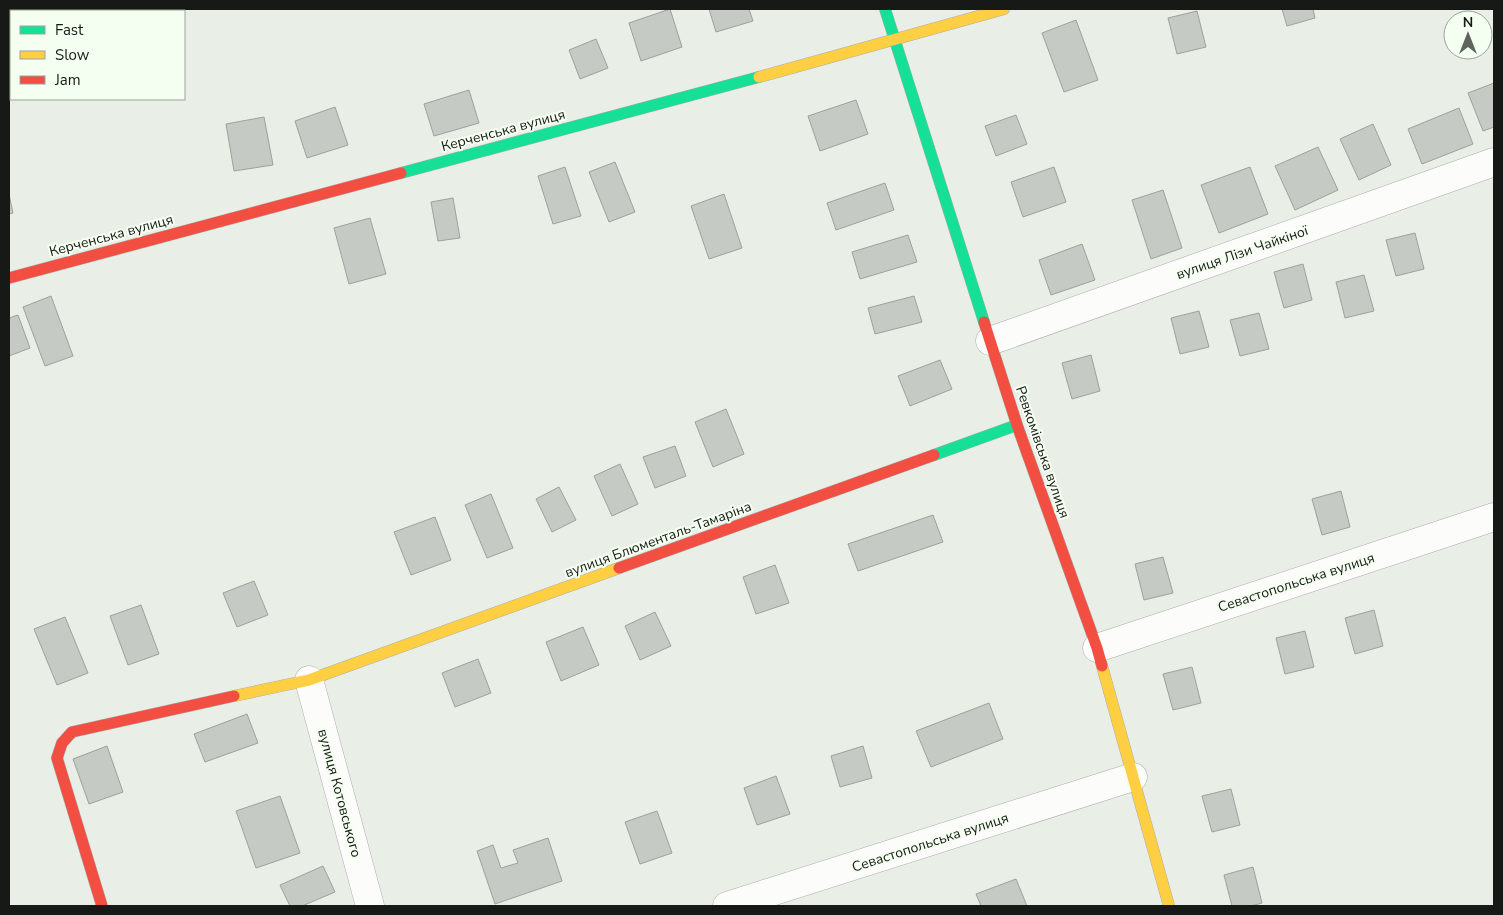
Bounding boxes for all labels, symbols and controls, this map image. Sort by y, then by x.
legend [10,10,185,100]
north arrow [1443,10,1493,60]
text: N [1463,13,1473,32]
text: Fast [55,20,84,40]
text: Slow [55,45,90,65]
text: Jam [54,70,81,90]
street label: Керченська вулиця [439,105,567,156]
street label: Керченська вулиця [47,210,175,261]
street label: вулиця Лізи Чайкіної [1174,221,1311,284]
street label: Ревкомівська вулиця [1011,383,1074,521]
street label: вулиця Блюменталь-Тамаріна [562,497,754,582]
street label: Севастопольська вулиця [1215,548,1377,617]
street label: вулиця Котовського [313,727,366,860]
street label: Севастопольська вулиця [849,808,1011,877]

